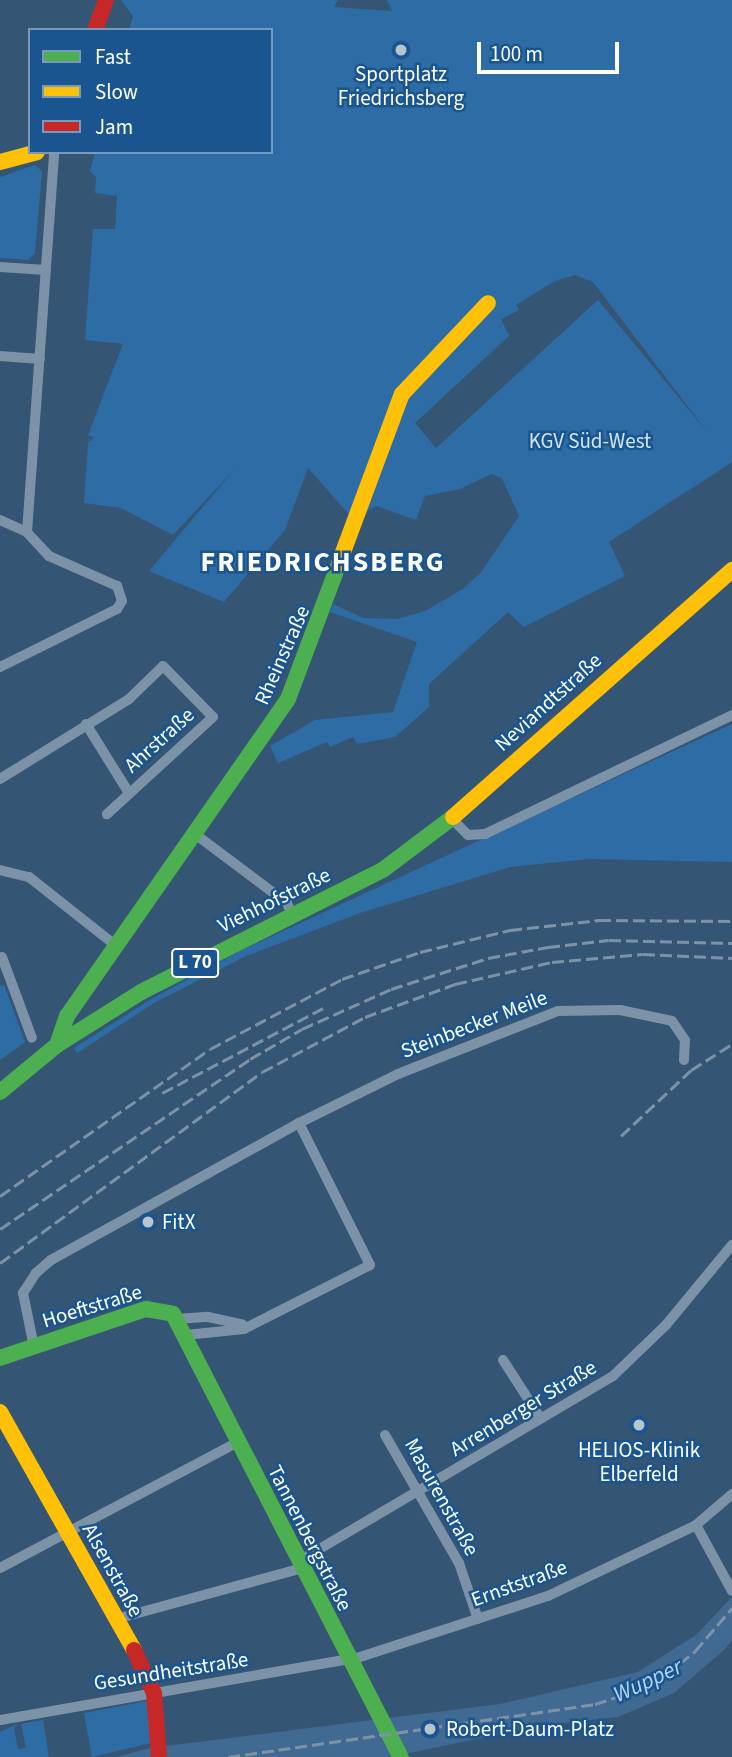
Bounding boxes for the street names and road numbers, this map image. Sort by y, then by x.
street label: Rheinstraße [249,602,315,708]
street label: Neviandtstraße [489,647,607,757]
street label: Ahrstraße [119,702,199,778]
street label: Viehhofstraße [214,862,334,938]
road number: L 70 [170,948,220,979]
street label: Steinbecker Meile [397,985,551,1063]
street label: Hoeftstraße [39,1279,145,1333]
street label: Arrenberger Straße [445,1354,601,1462]
street label: Masurenstraße [399,1434,485,1560]
street label: Tannenbergstraße [262,1461,358,1615]
street label: Alsenstraße [77,1519,149,1621]
street label: Ernststraße [467,1554,571,1612]
street label: Gesundheitstraße [92,1646,250,1696]

